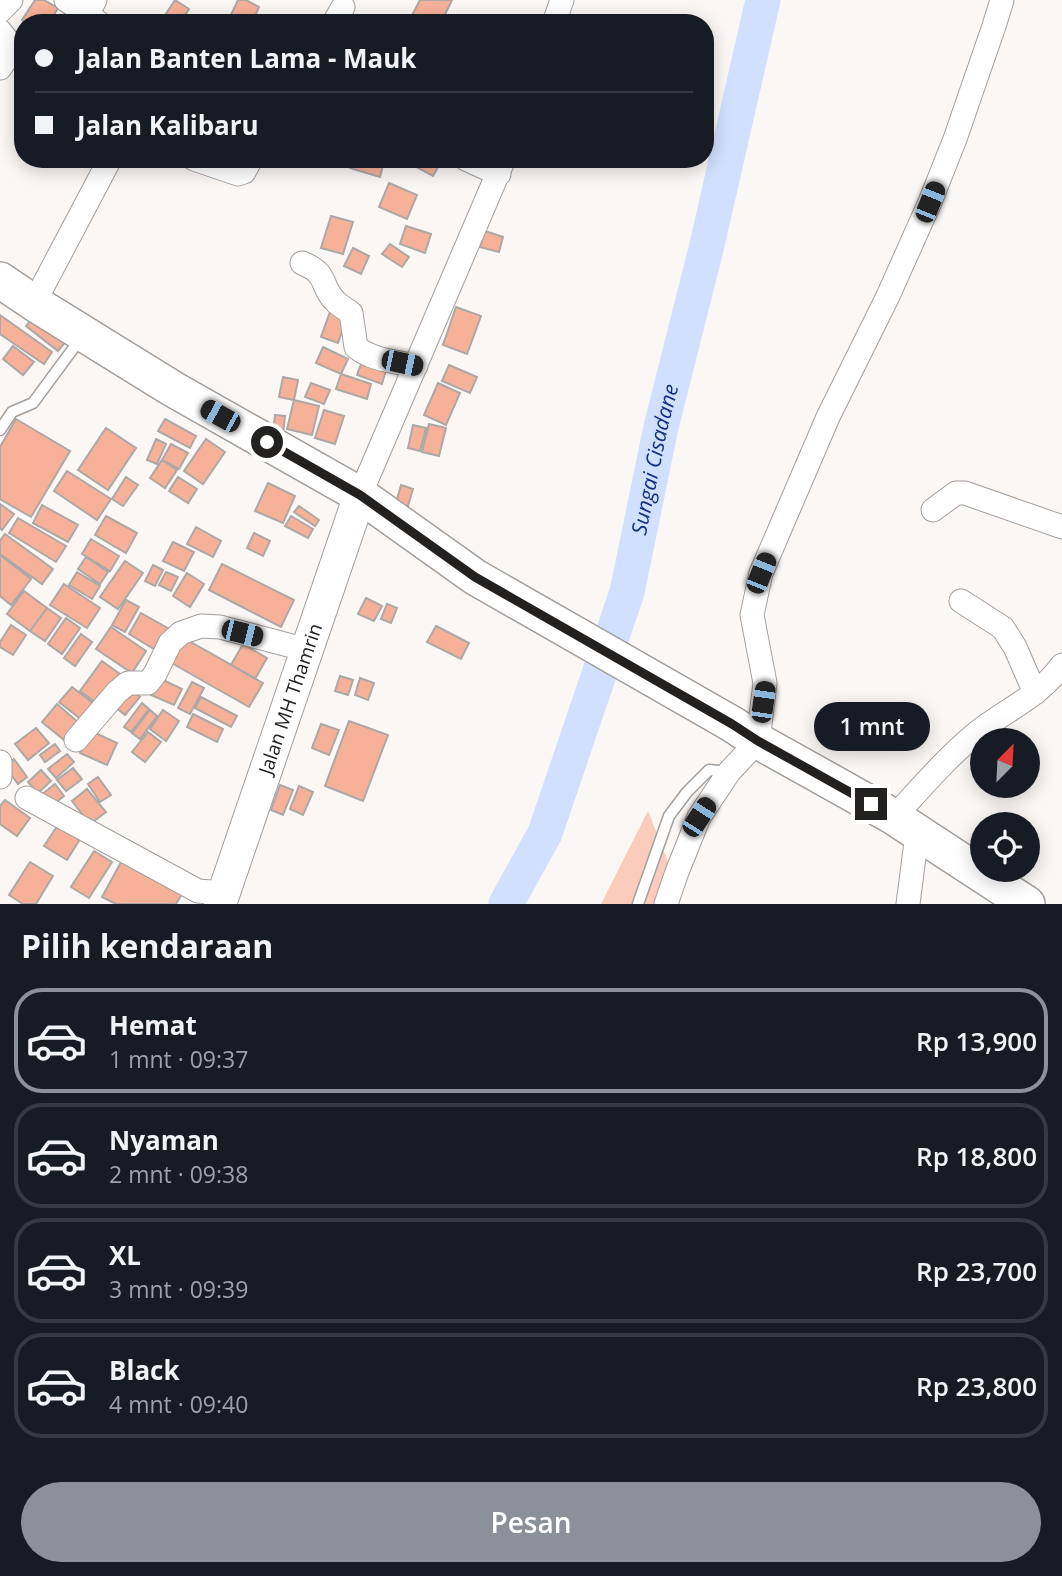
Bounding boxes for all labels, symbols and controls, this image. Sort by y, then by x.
text: Jalan Banten Lama - Mauk [77,40,416,76]
text: Jalan Kalibaru [77,107,259,143]
car [913,179,948,225]
car [380,348,425,378]
water label: Sungai Cisadane [624,381,684,537]
car [197,397,244,435]
route start [251,426,283,458]
car [744,550,779,596]
car [220,618,265,648]
street label: Jalan MH Thamrin [252,620,328,780]
car [750,680,777,724]
callout: 1 mnt [813,702,929,752]
text: 1 mnt [840,710,904,742]
north arrow [970,728,1040,798]
map controls [970,728,1040,882]
route end [855,788,887,820]
car [679,794,720,840]
button: locate [970,812,1040,882]
text: Pilih kendaraan [21,924,273,967]
text: Hemat [109,1007,197,1043]
icon: car [25,1009,88,1072]
text: Rp 13,900 [916,1023,1037,1059]
text: 1 mnt · 09:37 [109,1043,248,1075]
text: Nyaman [109,1122,219,1158]
icon: car [25,1124,88,1187]
text: Rp 18,800 [916,1138,1037,1174]
text: 2 mnt · 09:38 [109,1158,248,1190]
text: XL [109,1237,141,1273]
icon: car [25,1239,88,1302]
text: Rp 23,700 [916,1253,1037,1289]
text: 3 mnt · 09:39 [109,1273,248,1305]
text: Black [109,1352,180,1388]
icon: car [25,1354,88,1417]
text: Rp 23,800 [916,1368,1037,1404]
text: 4 mnt · 09:40 [109,1388,248,1420]
button: Pesan [21,1482,1041,1562]

